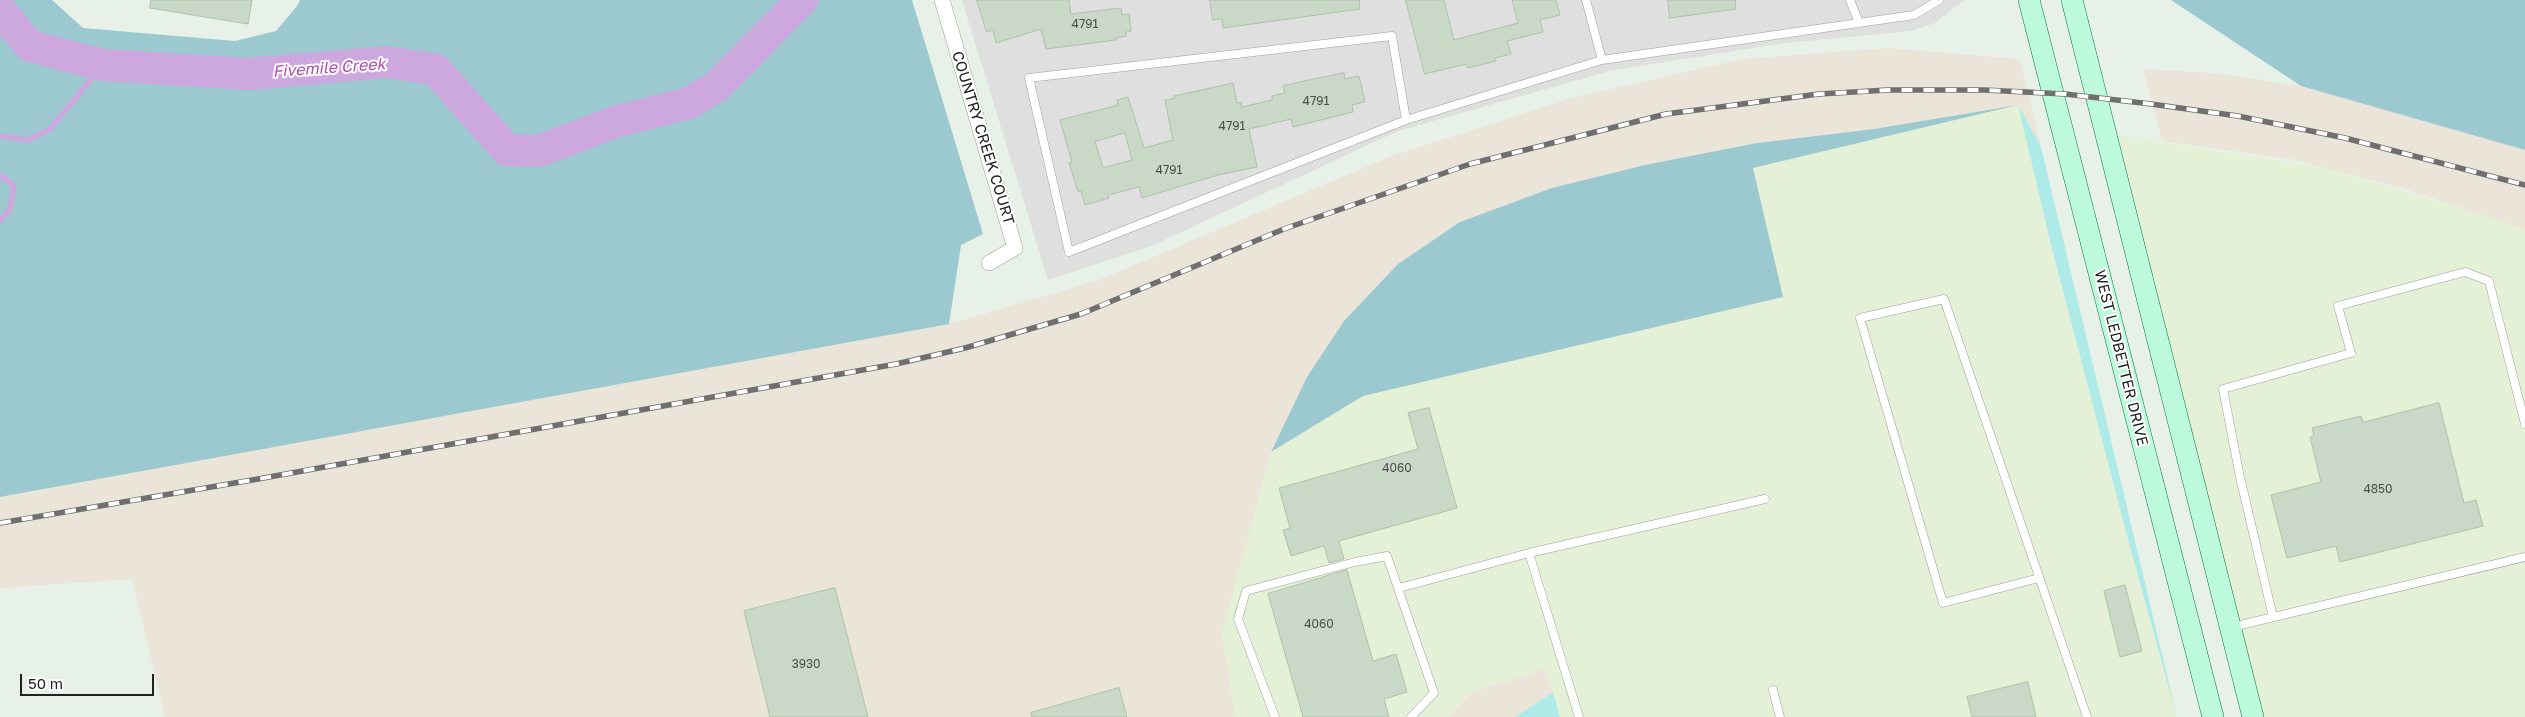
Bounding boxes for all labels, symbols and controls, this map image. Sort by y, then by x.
house number: 4791 [1072,17,1098,31]
street label: COUNTRY CREEK COURT [948,49,1018,227]
water label: Fivemile Creek [272,54,386,82]
house number: 4791 [1303,94,1329,108]
house number: 4791 [1219,119,1245,133]
house number: 4791 [1156,163,1182,177]
street label: WEST LEDBETTER DRIVE [2090,268,2152,448]
house number: 4060 [1382,461,1412,475]
house number: 4850 [2363,482,2393,496]
house number: 4060 [1304,617,1334,631]
house number: 3930 [792,657,820,671]
scale bar [22,664,156,696]
text: 50 m [28,674,63,692]

